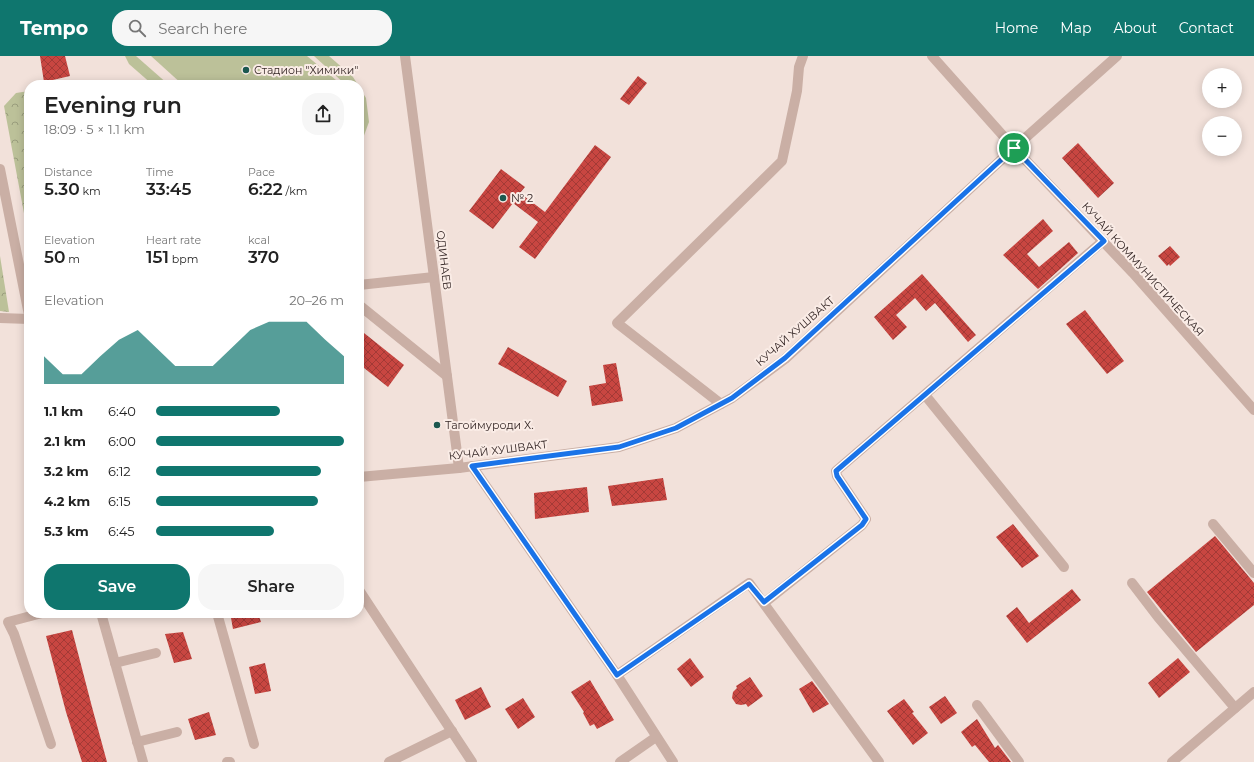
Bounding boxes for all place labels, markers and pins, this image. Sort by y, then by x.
place label: Стадион "Химики" [254,63,358,77]
marker: Стадион "Химики" [241,65,251,75]
pin [997,131,1031,165]
place label: № 2 [511,191,533,205]
marker: № 2 [498,193,508,203]
place label: Тагоймуроди Х. [445,418,534,432]
marker: Тагоймуроди Х. [432,420,442,430]

